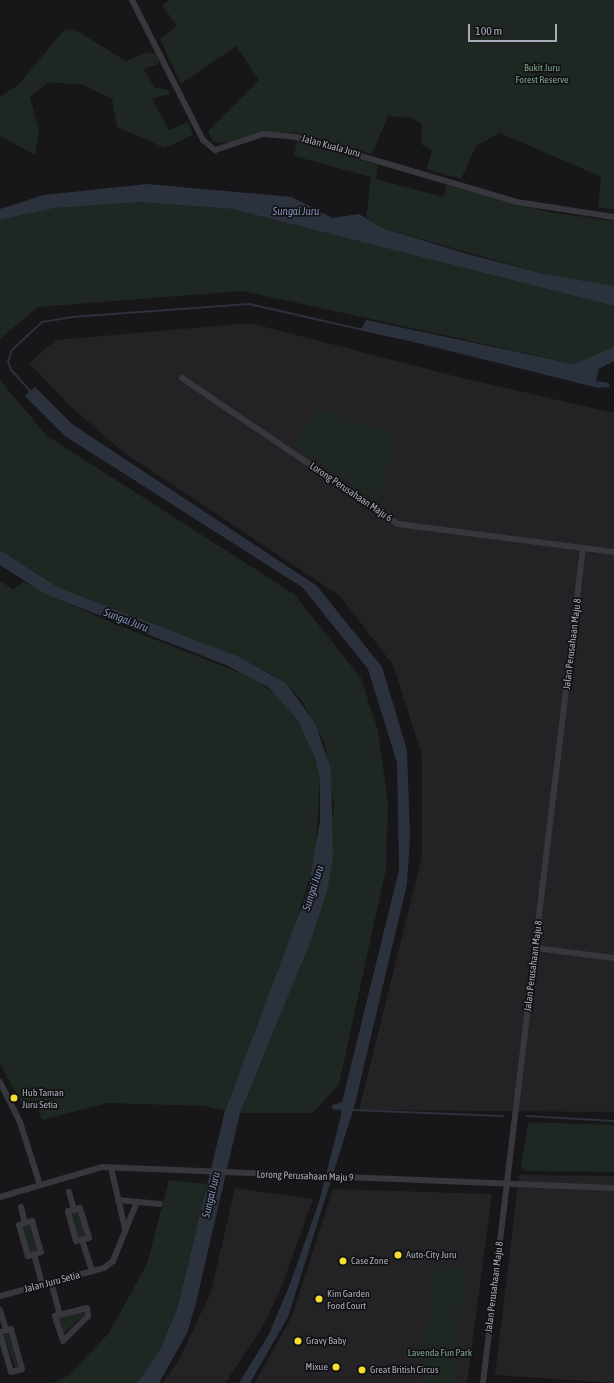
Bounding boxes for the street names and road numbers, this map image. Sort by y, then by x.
street label: Jalan Kuala Juru [300,132,362,160]
street label: Lorong Perusahaan Maju 6 [307,460,395,524]
street label: Jalan Perusahaan Maju 8 [560,598,584,690]
street label: Jalan Perusahaan Maju 8 [521,920,545,1012]
street label: Lorong Perusahaan Maju 9 [256,1168,354,1184]
street label: Jalan Perusahaan Maju 8 [482,1241,506,1333]
street label: Jalan Juru Setia [23,1269,81,1295]

